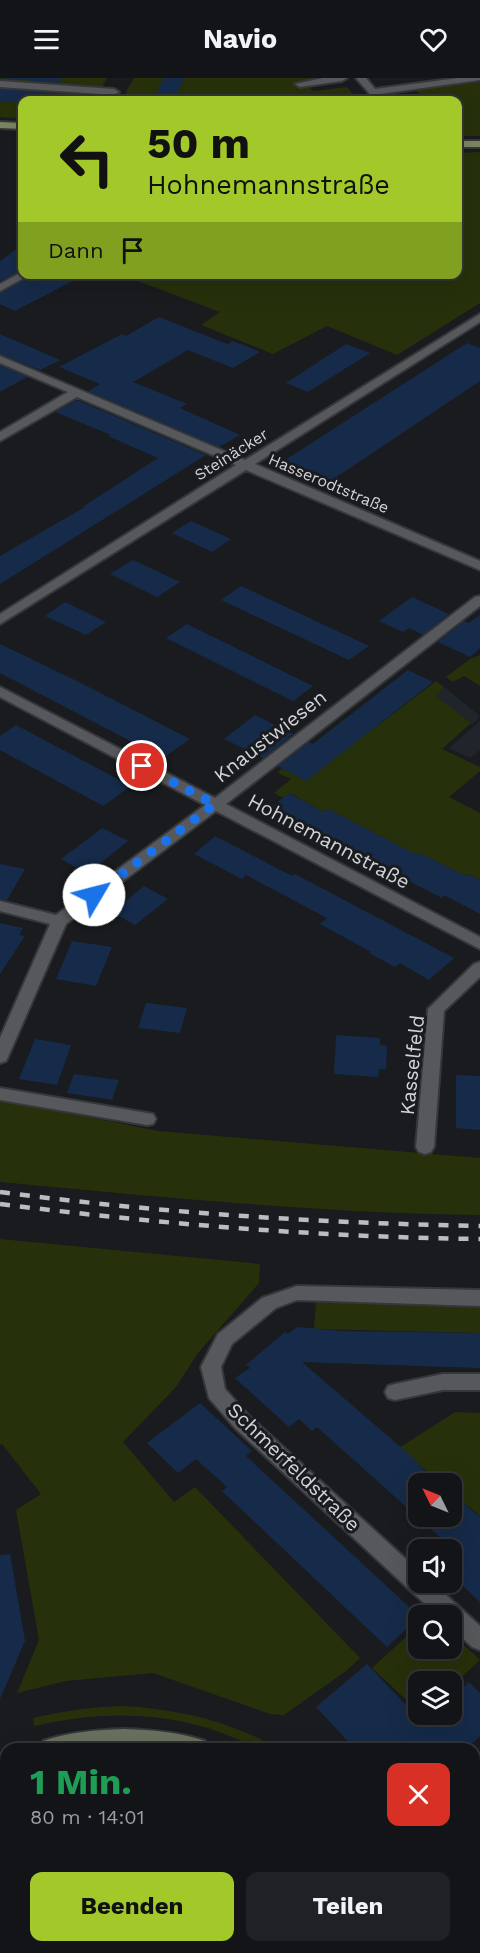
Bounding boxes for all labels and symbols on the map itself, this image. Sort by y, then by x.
street label: Steinäcker [191,424,272,484]
street label: Hasserodtstraße [266,450,392,517]
street label: Knaustwiesen [209,685,331,787]
pin [116,740,167,791]
street label: Hohnemannstraße [244,788,414,894]
position arrow [62,863,126,927]
street label: Kasselfeld [395,1014,429,1116]
street label: Schmerfeldstraße [223,1398,365,1536]
north arrow [408,1473,462,1527]

